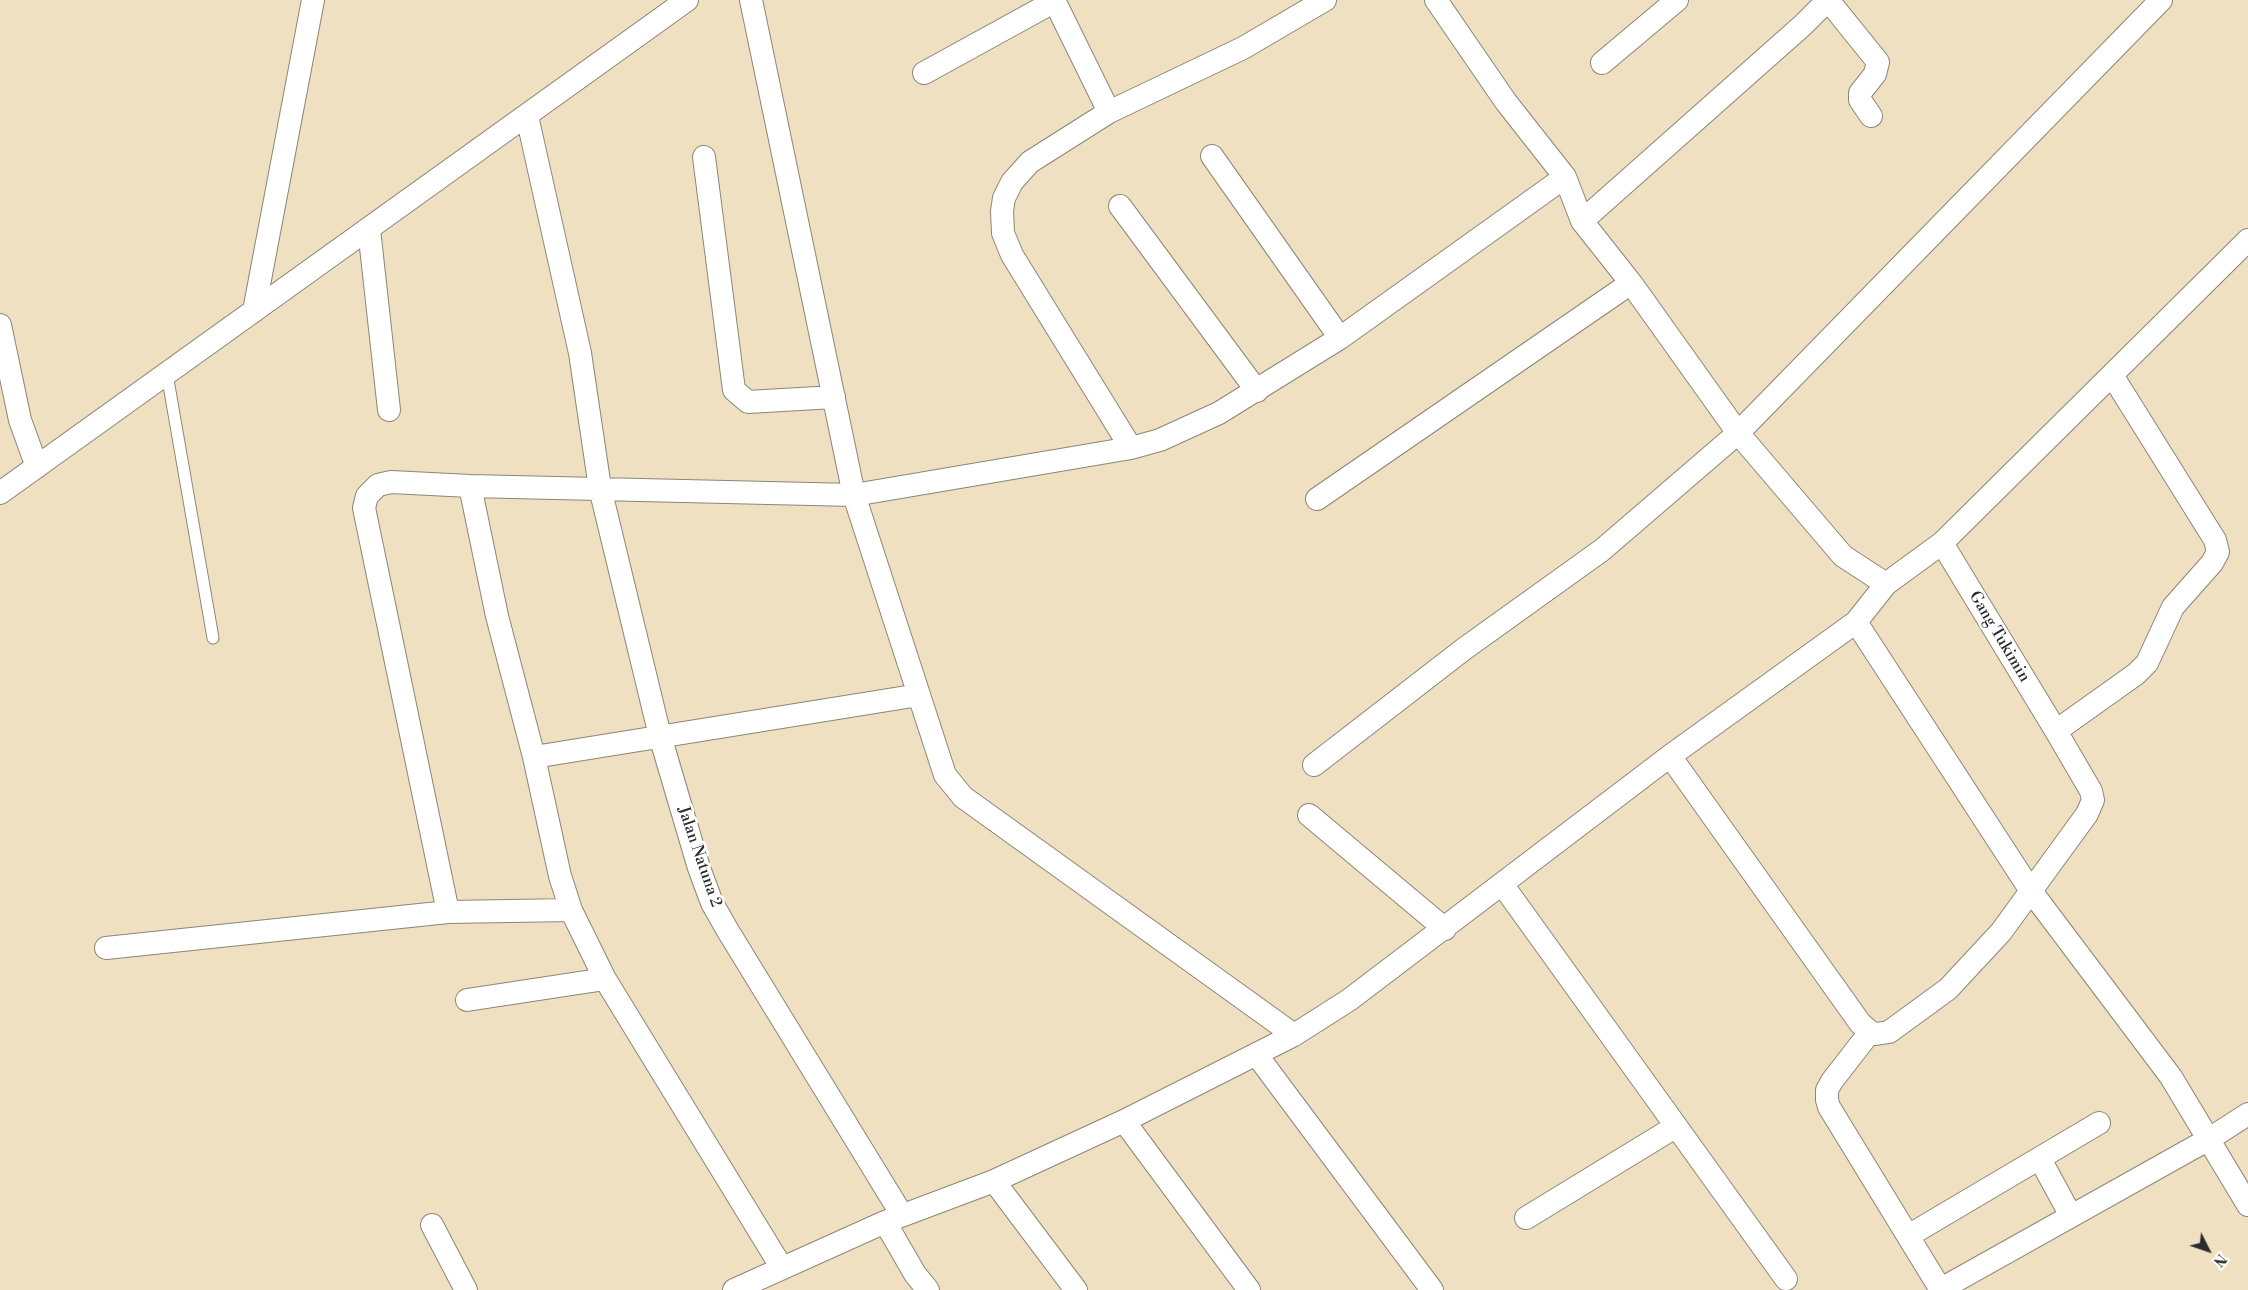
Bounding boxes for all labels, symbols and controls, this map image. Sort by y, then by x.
street label: Gang Tukimin [1964,588,2034,686]
street label: Jalan Natuna 2 [673,804,725,910]
north arrow [2183,1225,2233,1275]
text: N [2209,1250,2230,1270]

